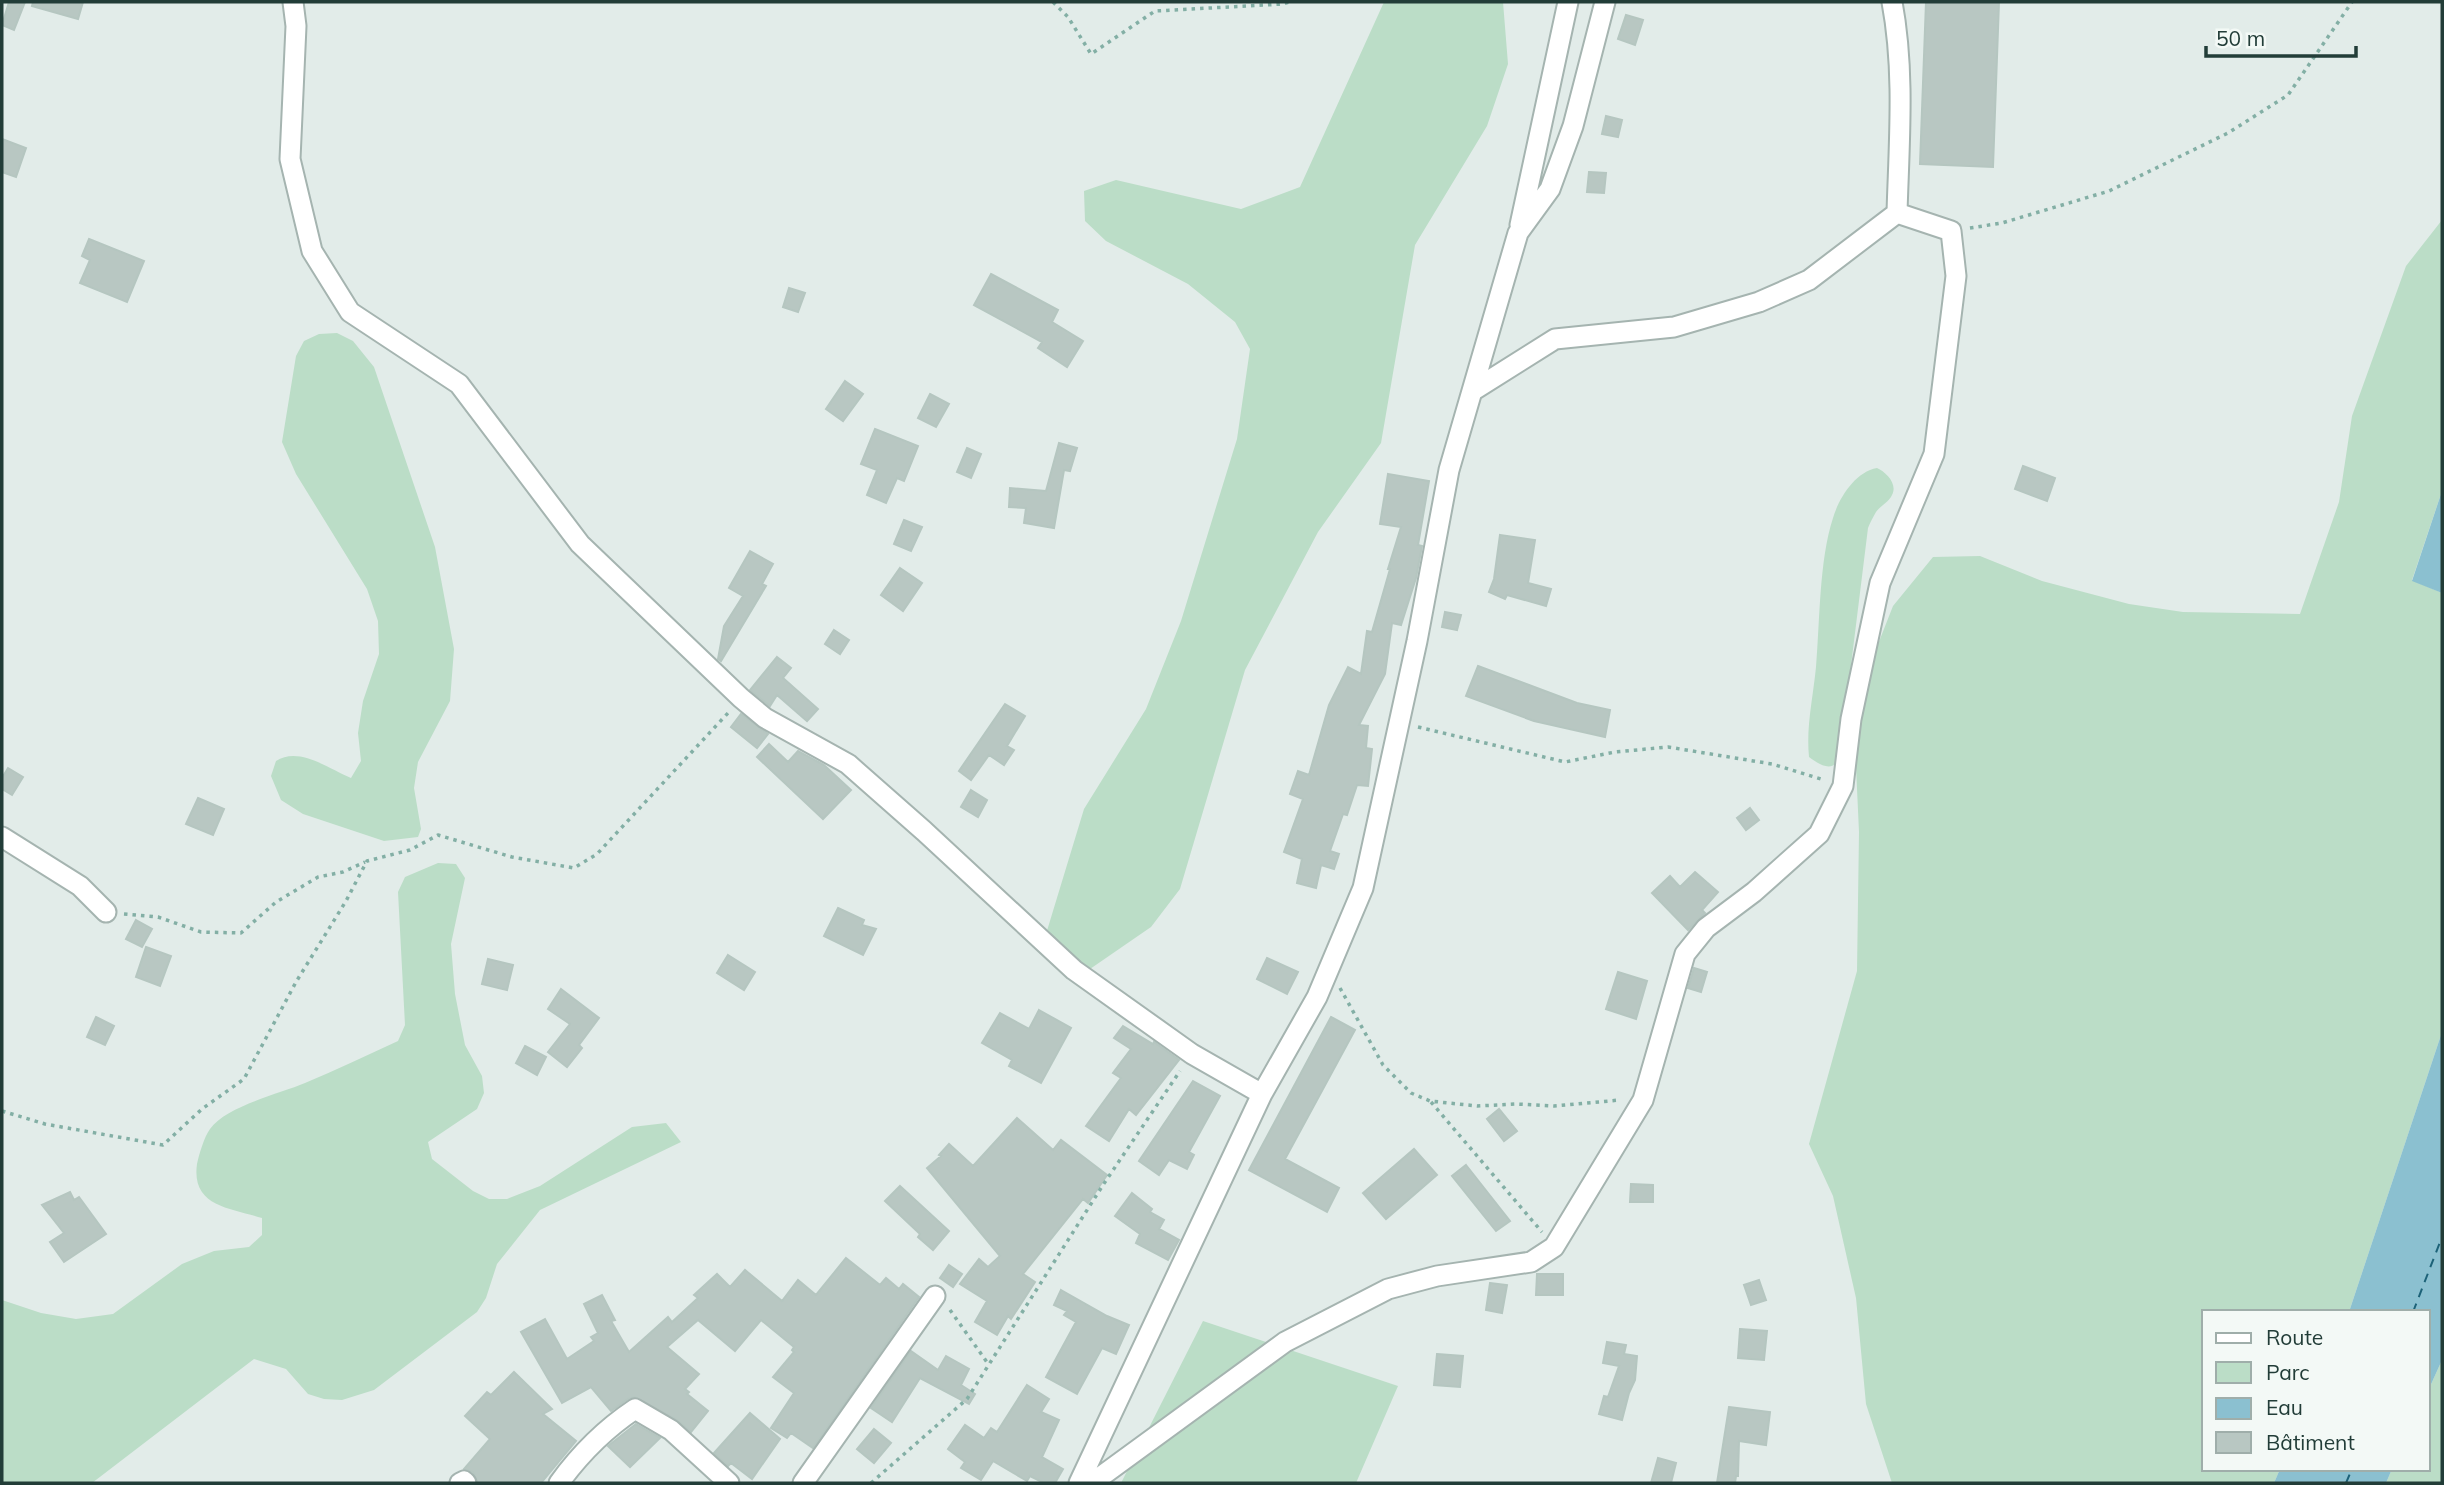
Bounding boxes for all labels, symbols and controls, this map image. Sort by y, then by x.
scale bar [2206,14,2356,58]
text: 50 m [2216,25,2265,51]
legend [2202,1310,2430,1471]
text: Route [2266,1324,2323,1350]
text: Parc [2266,1359,2310,1385]
text: Eau [2266,1394,2303,1420]
text: Bâtiment [2266,1429,2355,1455]

